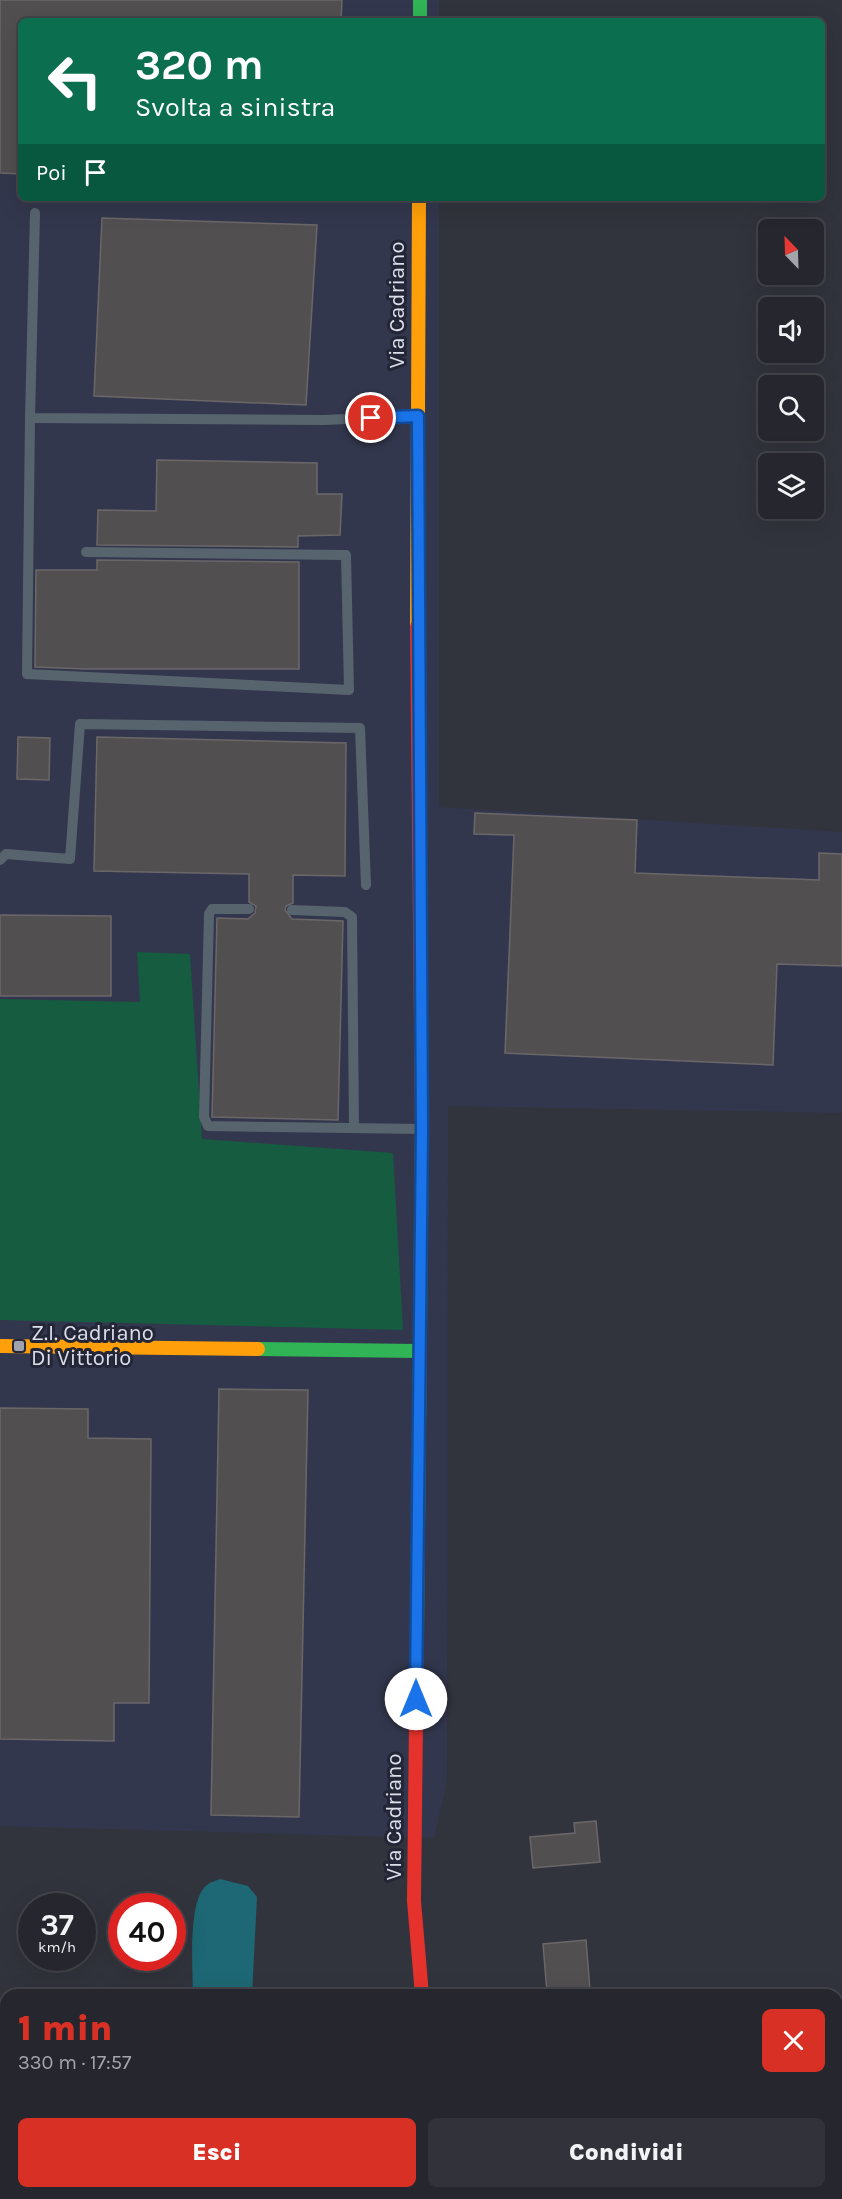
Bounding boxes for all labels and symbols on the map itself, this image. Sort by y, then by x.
north arrow [758,219,824,285]
street label: Via Cadriano [384,242,410,368]
pin [345,392,396,443]
place label: Z.I. Cadriano Di Vittorio [31,1320,154,1371]
marker: Z.I. Cadriano Di Vittorio [12,1339,26,1353]
position arrow [384,1667,448,1731]
street label: Via Cadriano [381,1754,407,1880]
speed limit sign: 40 [108,1893,186,1971]

